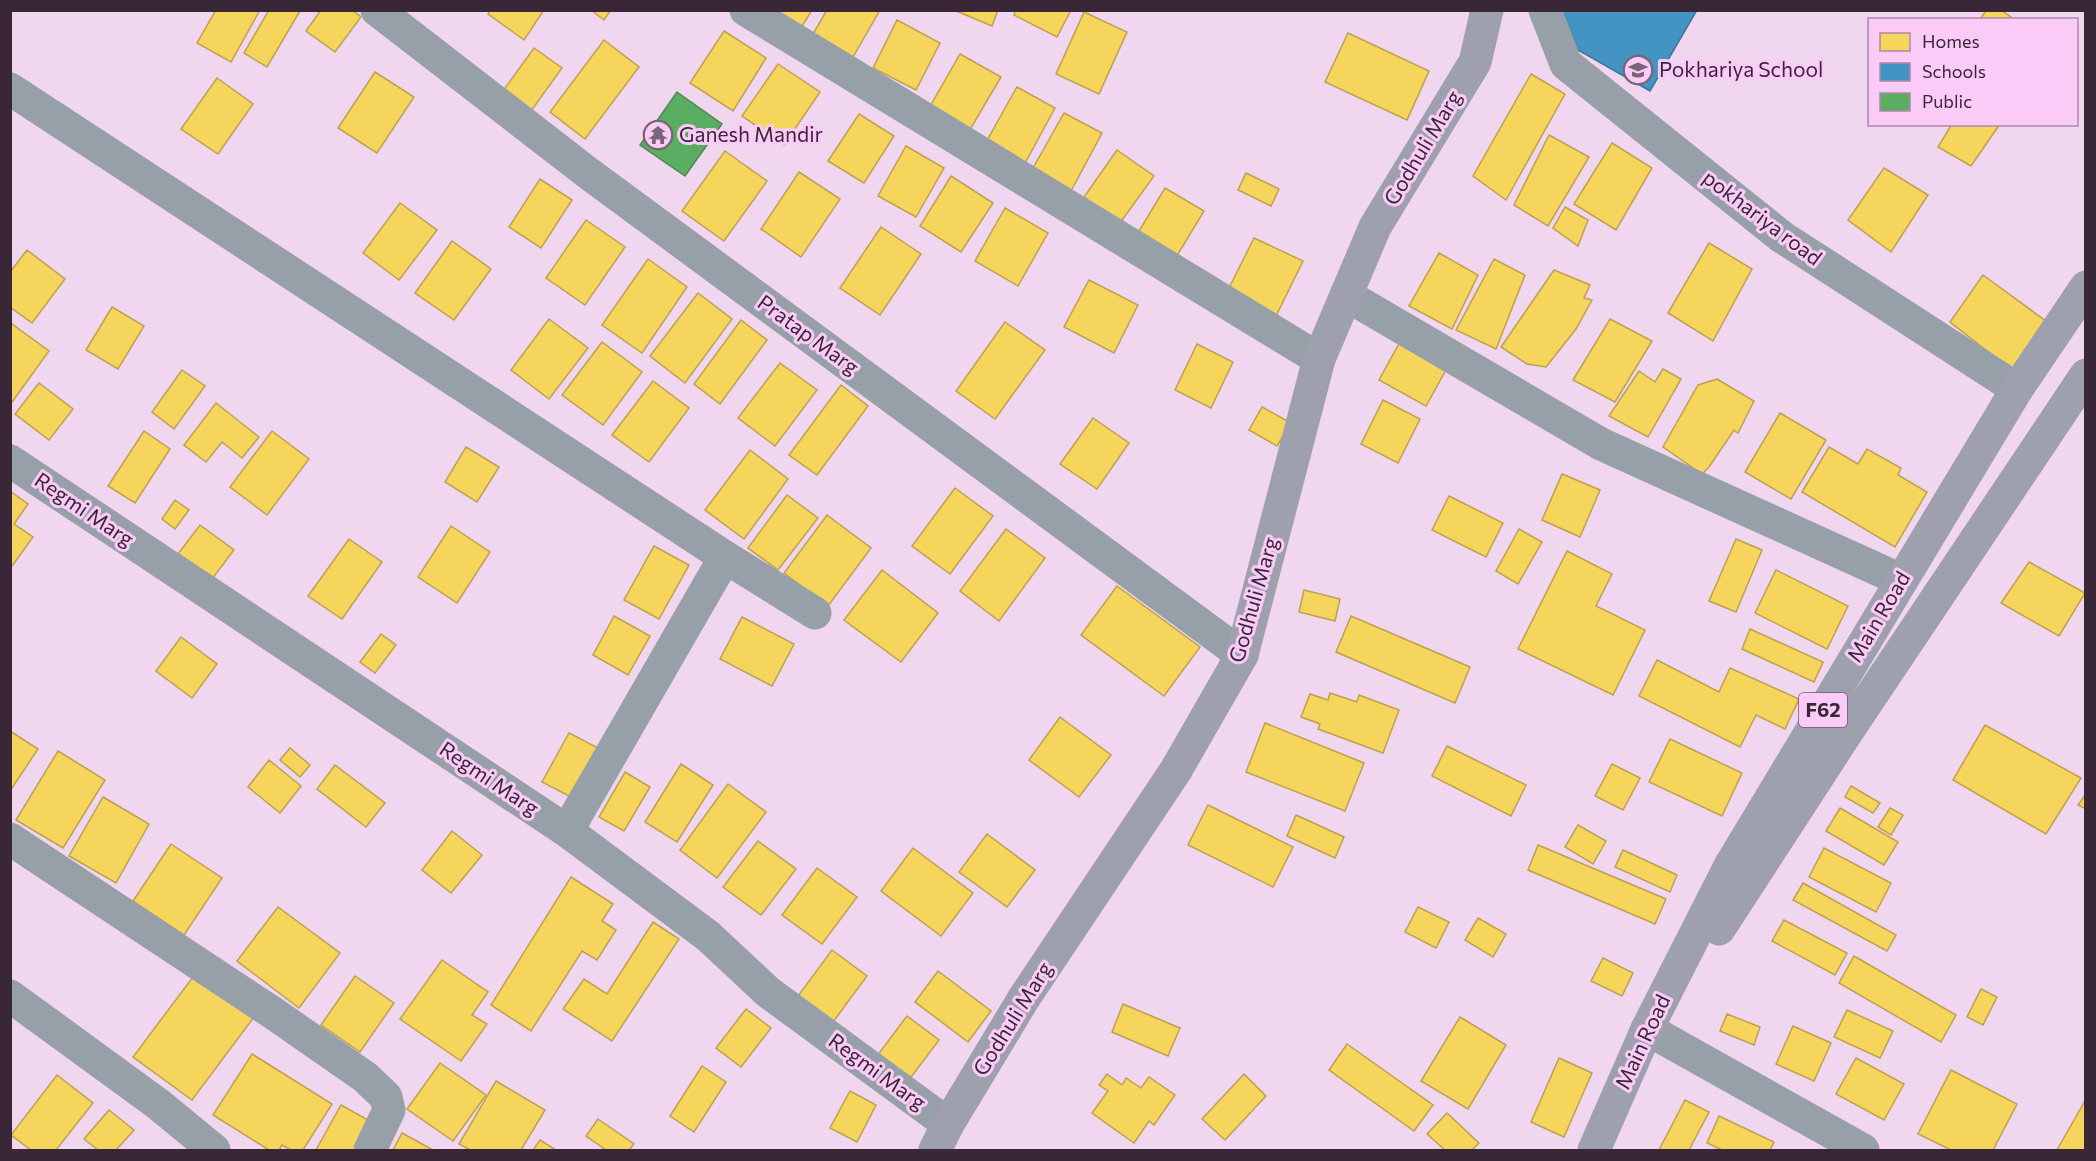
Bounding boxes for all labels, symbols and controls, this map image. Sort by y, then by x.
legend [1868,18,2078,126]
text: Homes [1922,30,1980,52]
school or university icon: Pokhariya School [1622,54,1654,86]
place label: Pokhariya School [1659,56,1823,81]
text: Schools [1922,60,1986,82]
street label: Godhuli Marg [1378,85,1466,209]
text: Public [1922,90,1972,112]
temple icon: Ganesh Mandir [642,119,674,151]
place label: Ganesh Mandir [679,121,823,146]
street label: pokhariya road [1698,164,1827,270]
street label: Pratap Marg [753,289,864,379]
street label: Regmi Marg [30,466,139,551]
street label: Godhuli Marg [1223,534,1282,665]
street label: Main Road [1841,566,1915,666]
road number: F62 [1799,693,1847,727]
street label: Regmi Marg [435,735,544,820]
street label: Godhuli Marg [967,957,1057,1080]
street label: Main Road [1609,990,1674,1093]
street label: Regmi Marg [824,1027,931,1114]

